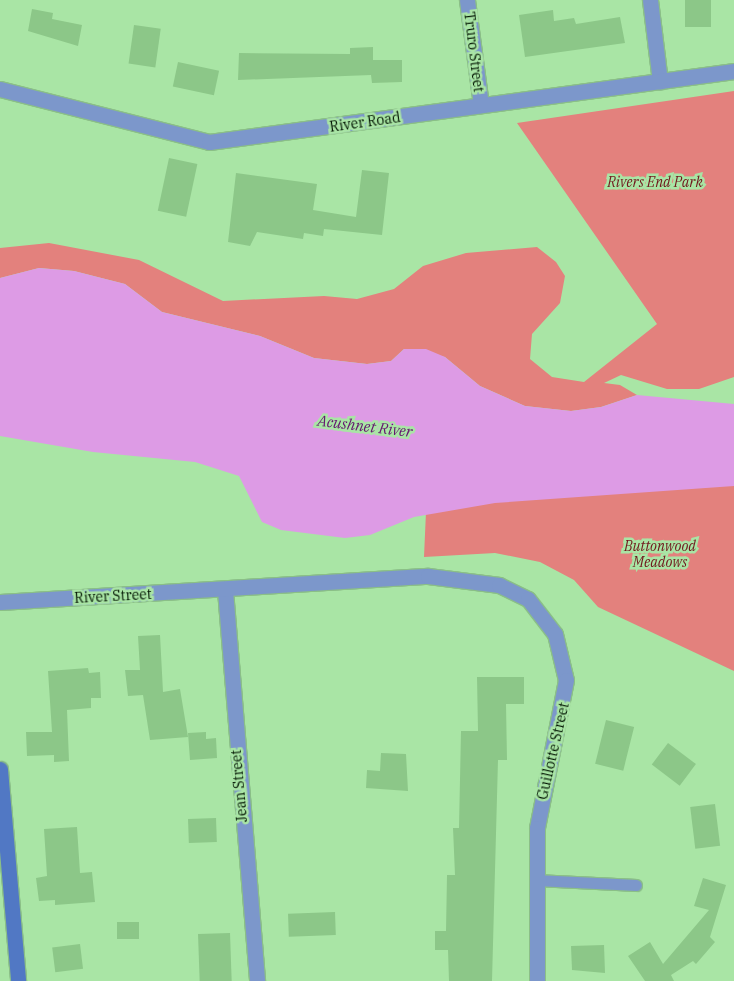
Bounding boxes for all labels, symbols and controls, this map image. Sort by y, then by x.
street label: Truro Street [461,11,487,93]
street label: River Road [328,109,402,135]
park label: Rivers End Park [607,174,703,190]
water label: Acushnet River [316,411,414,441]
park label: Buttonwood Meadows [624,538,696,570]
street label: River Street [74,586,152,606]
street label: Guillotte Street [534,701,572,801]
street label: Jean Street [227,749,251,823]

